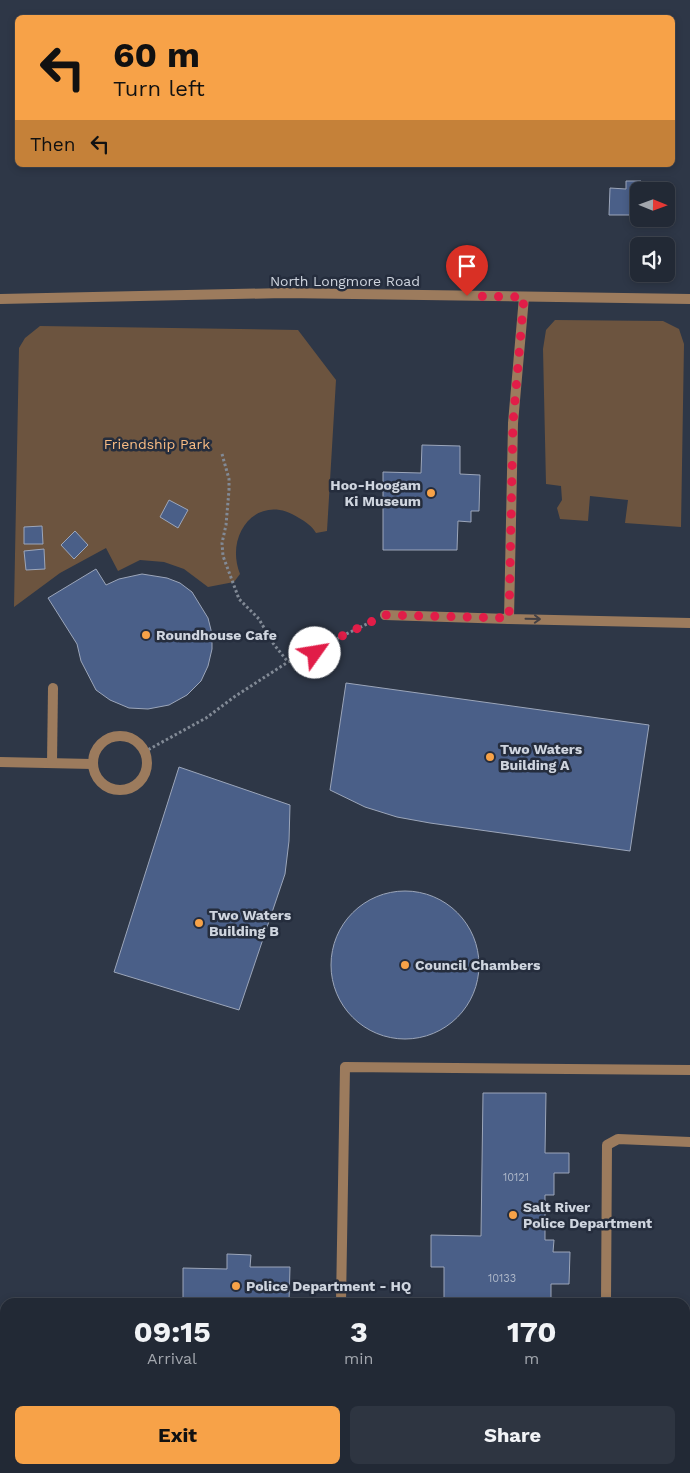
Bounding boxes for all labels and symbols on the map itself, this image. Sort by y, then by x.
north arrow [630,182,675,228]
pin [446,245,488,296]
street label: North Longmore Road [270,273,420,289]
park label: Friendship Park [104,436,210,452]
place label: Hoo-Hoogam Ki Museum [330,477,421,509]
marker: Hoo-Hoogam Ki Museum [425,487,437,499]
one-way arrow [524,614,541,624]
position arrow [288,626,340,678]
place label: Roundhouse Cafe [156,627,277,643]
marker: Roundhouse Cafe [140,629,152,641]
place label: Two Waters Building A [500,741,583,773]
marker: Two Waters Building A [484,751,496,763]
place label: Two Waters Building B [209,907,292,939]
marker: Two Waters Building B [193,917,205,929]
place label: Council Chambers [415,957,541,973]
marker: Council Chambers [399,959,411,971]
house number: 10121 [503,1171,529,1184]
place label: Salt River Police Department [523,1199,652,1231]
marker: Salt River Police Department [507,1209,519,1221]
house number: 10133 [488,1272,516,1285]
place label: Police Department - HQ [246,1278,411,1294]
marker: Police Department - HQ [230,1280,242,1292]

